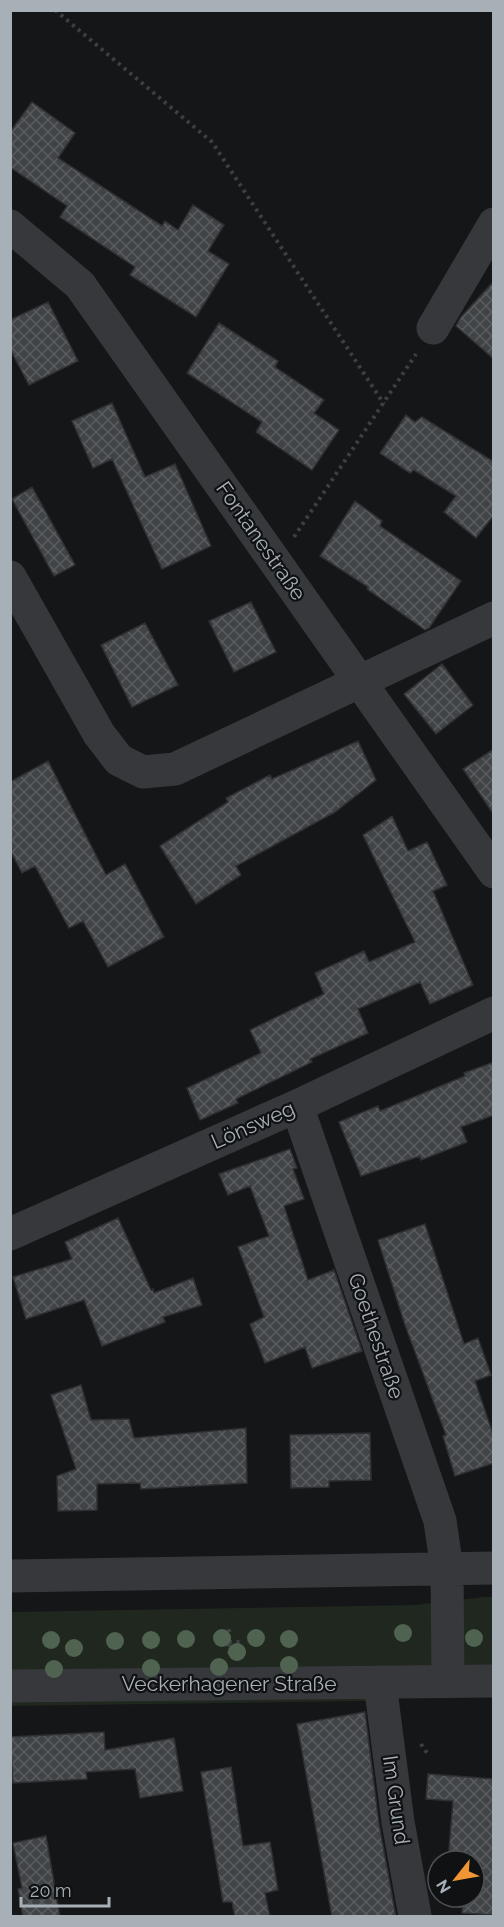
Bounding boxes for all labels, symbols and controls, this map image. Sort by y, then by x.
street label: Fontanestraße [211,477,312,605]
street label: Lönsweg [207,1095,298,1154]
street label: Goethestraße [343,1270,410,1402]
street label: Veckerhagener Straße [121,1671,337,1696]
street label: Im Grund [378,1754,415,1846]
north arrow [426,1849,486,1909]
scale bar [21,1870,110,1908]
text: N [432,1876,455,1897]
text: 20 m [30,1880,72,1901]

